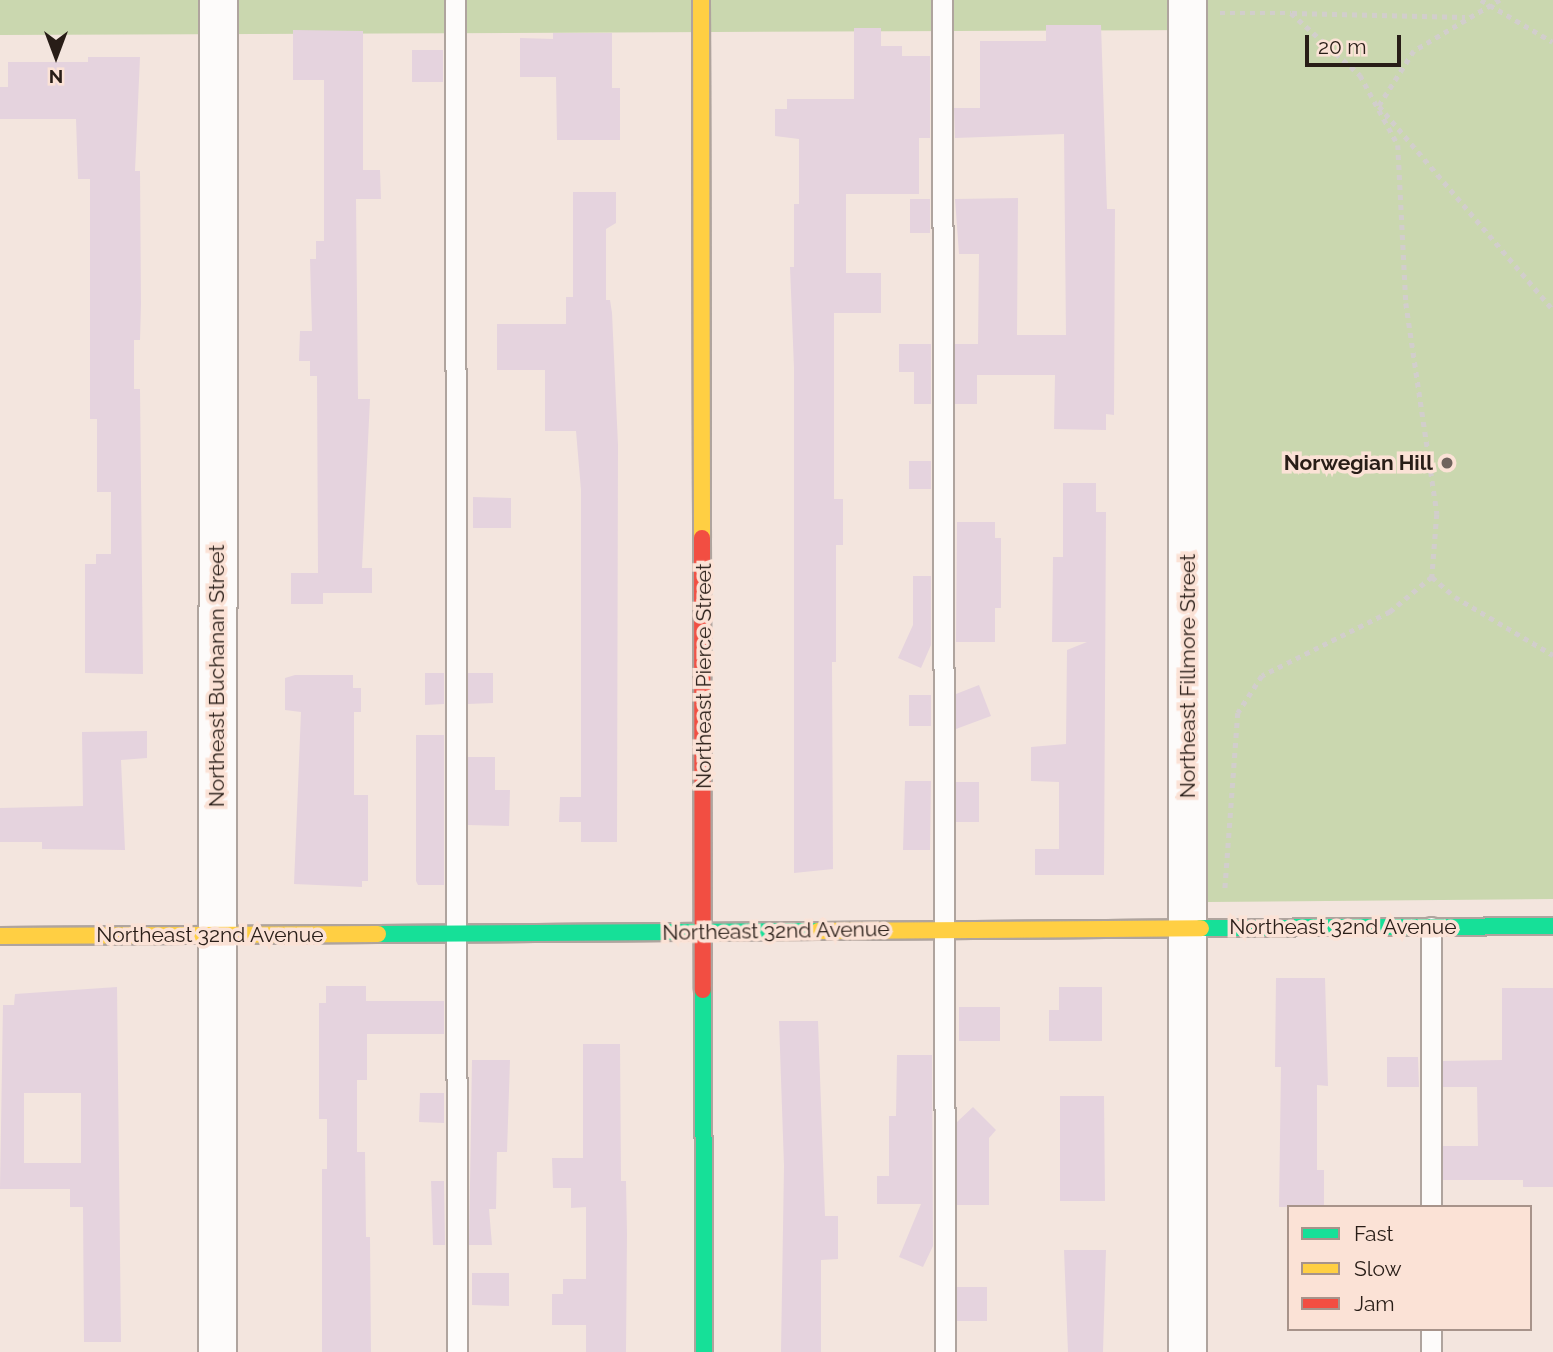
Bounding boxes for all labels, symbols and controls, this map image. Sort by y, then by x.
north arrow [21,21,91,91]
scale bar [1308,21,1404,65]
text: 20 m [1318,34,1366,59]
text: N [49,66,63,88]
place label: Norwegian Hill [1284,450,1433,476]
marker: Norwegian Hill [1439,455,1455,471]
street label: Northeast Buchanan Street [204,545,230,807]
street label: Northeast Fillmore Street [1175,554,1201,798]
street label: Northeast Pierce Street [691,563,717,789]
street label: Northeast 32nd Avenue [1229,914,1457,940]
street label: Northeast 32nd Avenue [662,916,890,946]
street label: Northeast 32nd Avenue [96,922,324,948]
legend [1287,1205,1532,1331]
text: Fast [1354,1221,1394,1246]
text: Slow [1354,1256,1402,1281]
text: Jam [1354,1291,1395,1316]

